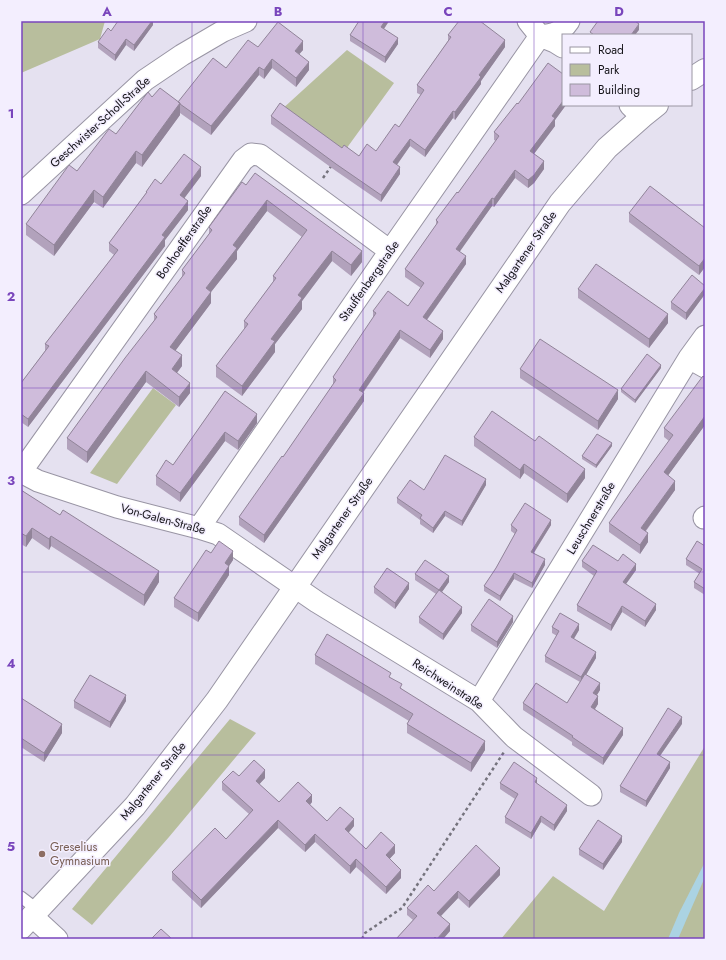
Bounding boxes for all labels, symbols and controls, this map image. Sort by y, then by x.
text: A [101,2,112,21]
text: B [274,2,283,21]
text: C [443,2,453,21]
text: D [614,2,624,21]
legend [562,34,692,106]
text: Road [598,41,624,59]
text: Park [598,61,620,79]
street label: Geschwister-Scholl-Straße [46,72,154,172]
text: Building [598,81,640,99]
text: 1 [8,104,14,123]
street label: Bonhoefferstraße [152,201,216,283]
street label: Malgartener Straße [491,207,561,297]
street label: Stauffenbergstraße [334,237,404,325]
text: 2 [7,287,15,306]
text: 3 [7,471,15,490]
street label: Malgartener Straße [307,473,377,563]
street label: Leuschnerstraße [562,478,620,558]
street label: Von-Galen-Straße [118,499,208,539]
text: 4 [6,654,16,673]
street label: Reichweinstraße [409,654,487,714]
street label: Malgartener Straße [116,738,190,824]
text: 5 [7,837,15,856]
place label: Greselius Gymnasium [50,838,110,870]
marker: Greselius Gymnasium [37,849,47,859]

